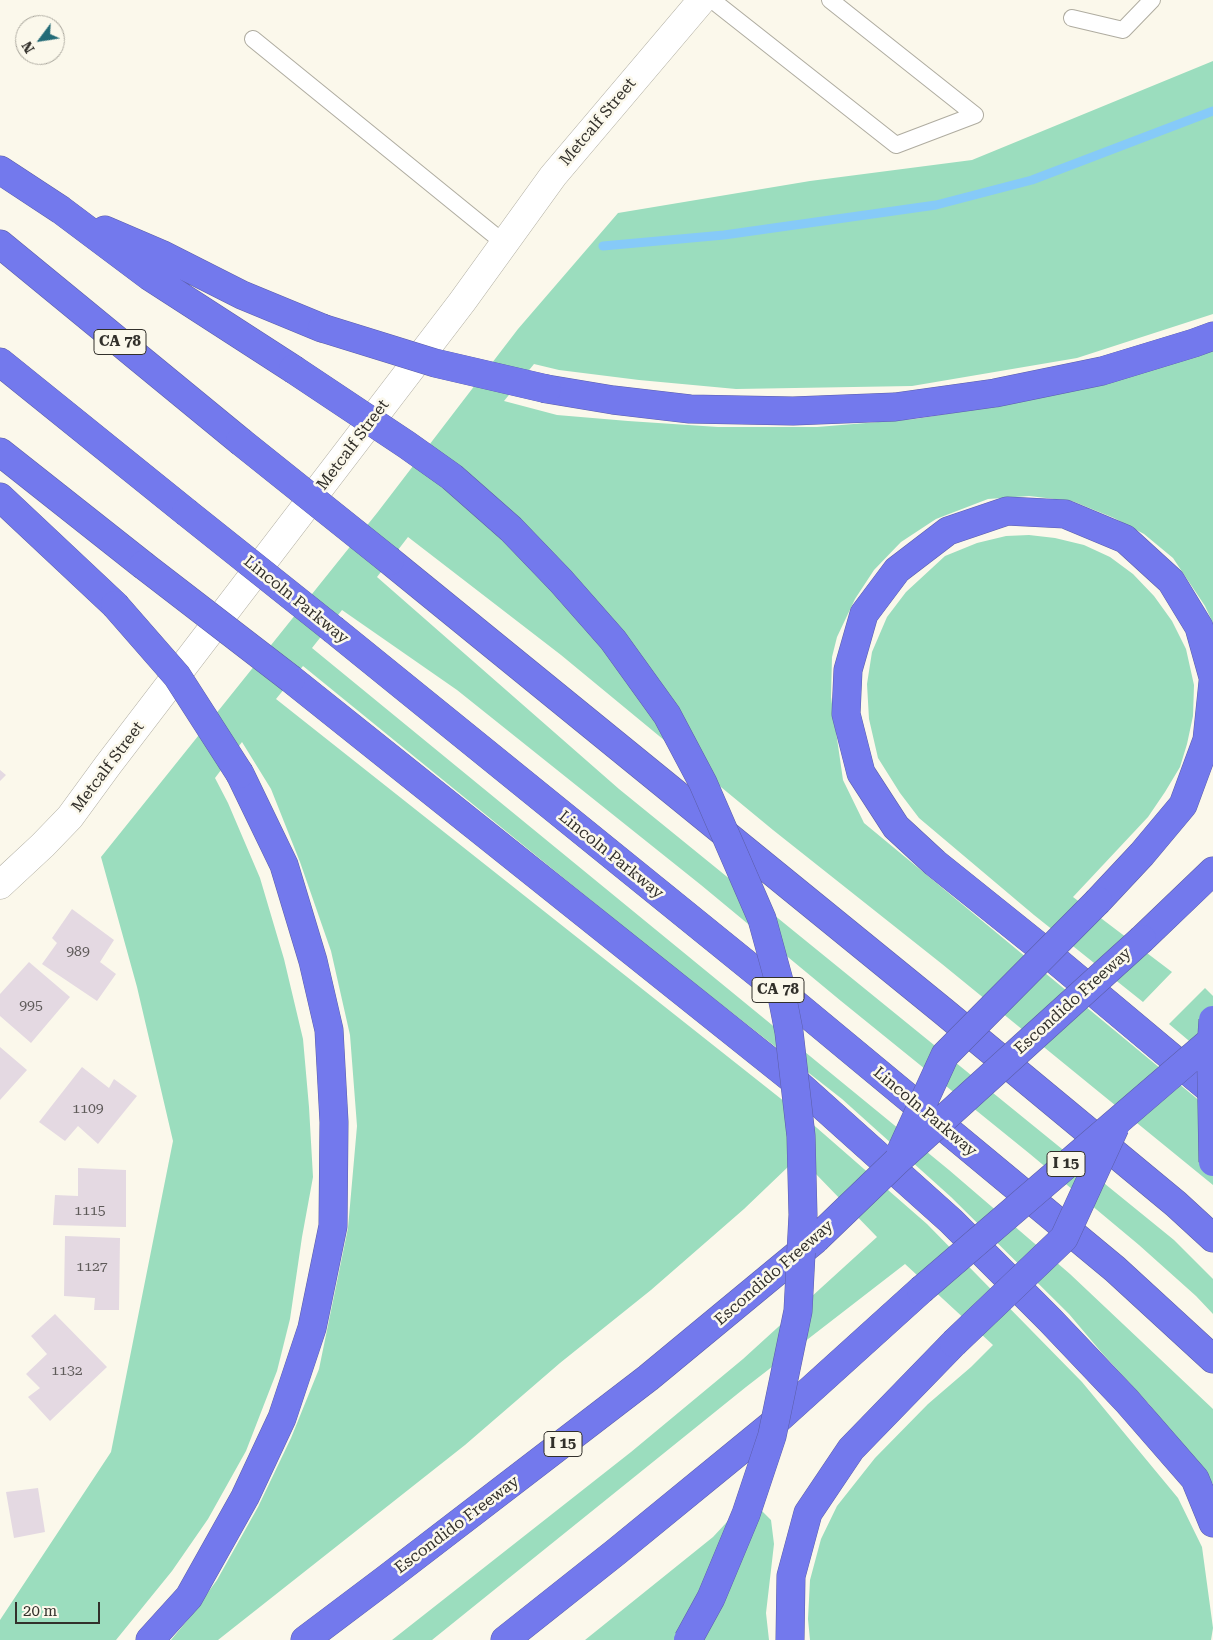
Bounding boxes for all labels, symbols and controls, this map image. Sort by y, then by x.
north arrow [15,15,65,65]
text: N [18,38,38,56]
street label: Metcalf Street [556,74,640,170]
road number: CA 78 [94,330,146,354]
street label: Metcalf Street [313,396,393,494]
street label: Lincoln Parkway [240,552,352,648]
street label: Metcalf Street [68,718,148,816]
street label: Lincoln Parkway [555,807,667,903]
street label: Escondido Freeway [1011,943,1135,1059]
house number: 989 [66,944,90,960]
road number: CA 78 [752,978,804,1002]
house number: 995 [19,998,43,1014]
street label: Lincoln Parkway [869,1063,981,1161]
house number: 1109 [72,1101,104,1117]
road number: I 15 [1047,1152,1085,1176]
house number: 1115 [74,1203,106,1219]
street label: Escondido Freeway [711,1216,837,1330]
house number: 1127 [76,1259,108,1275]
house number: 1132 [51,1363,83,1379]
road number: I 15 [544,1432,582,1456]
street label: Escondido Freeway [391,1472,523,1578]
scale bar [18,1592,102,1624]
text: 20 m [23,1602,57,1620]

